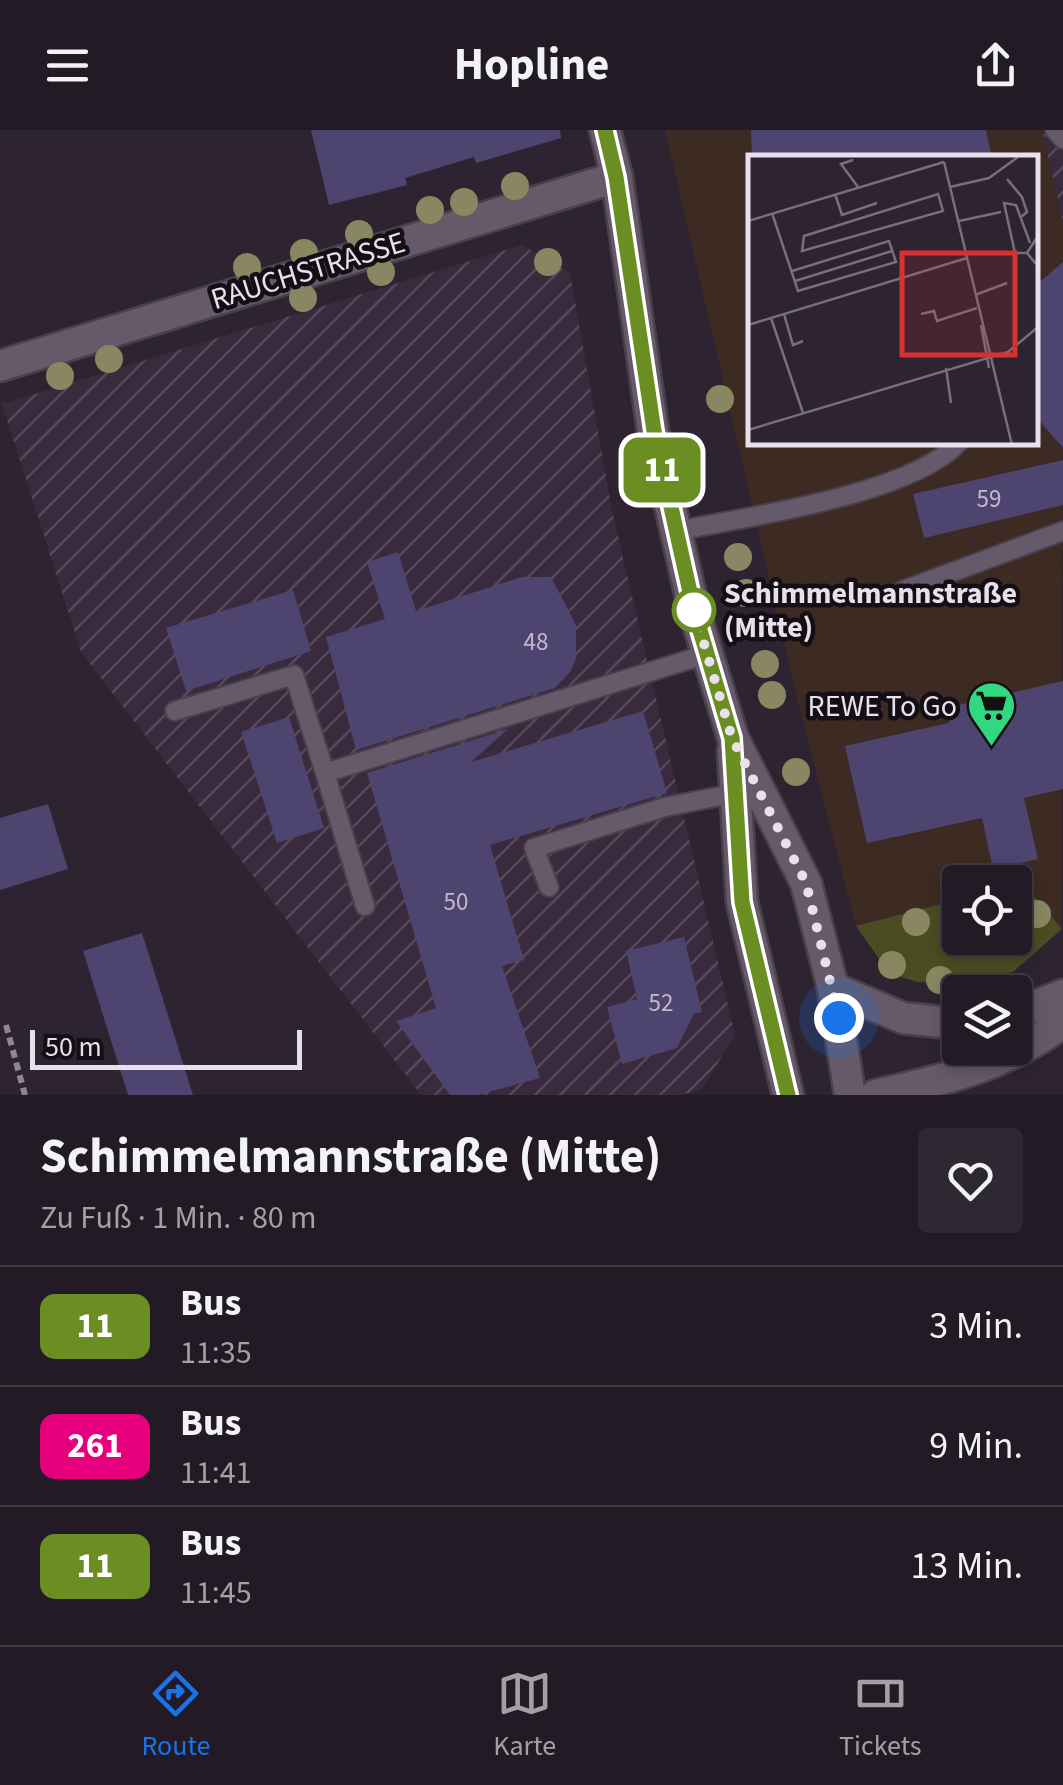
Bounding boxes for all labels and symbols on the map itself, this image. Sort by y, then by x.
inset map [748,155,1038,445]
street label: RAUCHSTRASSE [206,221,410,321]
line badge: 11 [617,438,707,502]
house number: 59 [977,481,1001,517]
place label: Schimmelmannstraße (Mitte) [724,572,1017,649]
marker: Schimmelmannstraße (Mitte) [673,589,715,631]
house number: 48 [524,624,548,660]
supermarket icon: REWE To Go [966,680,1018,748]
place label: REWE To Go [808,685,957,728]
house number: 50 [444,884,468,920]
house number: 52 [649,985,673,1021]
your location [814,993,864,1043]
scale bar [30,1025,302,1070]

